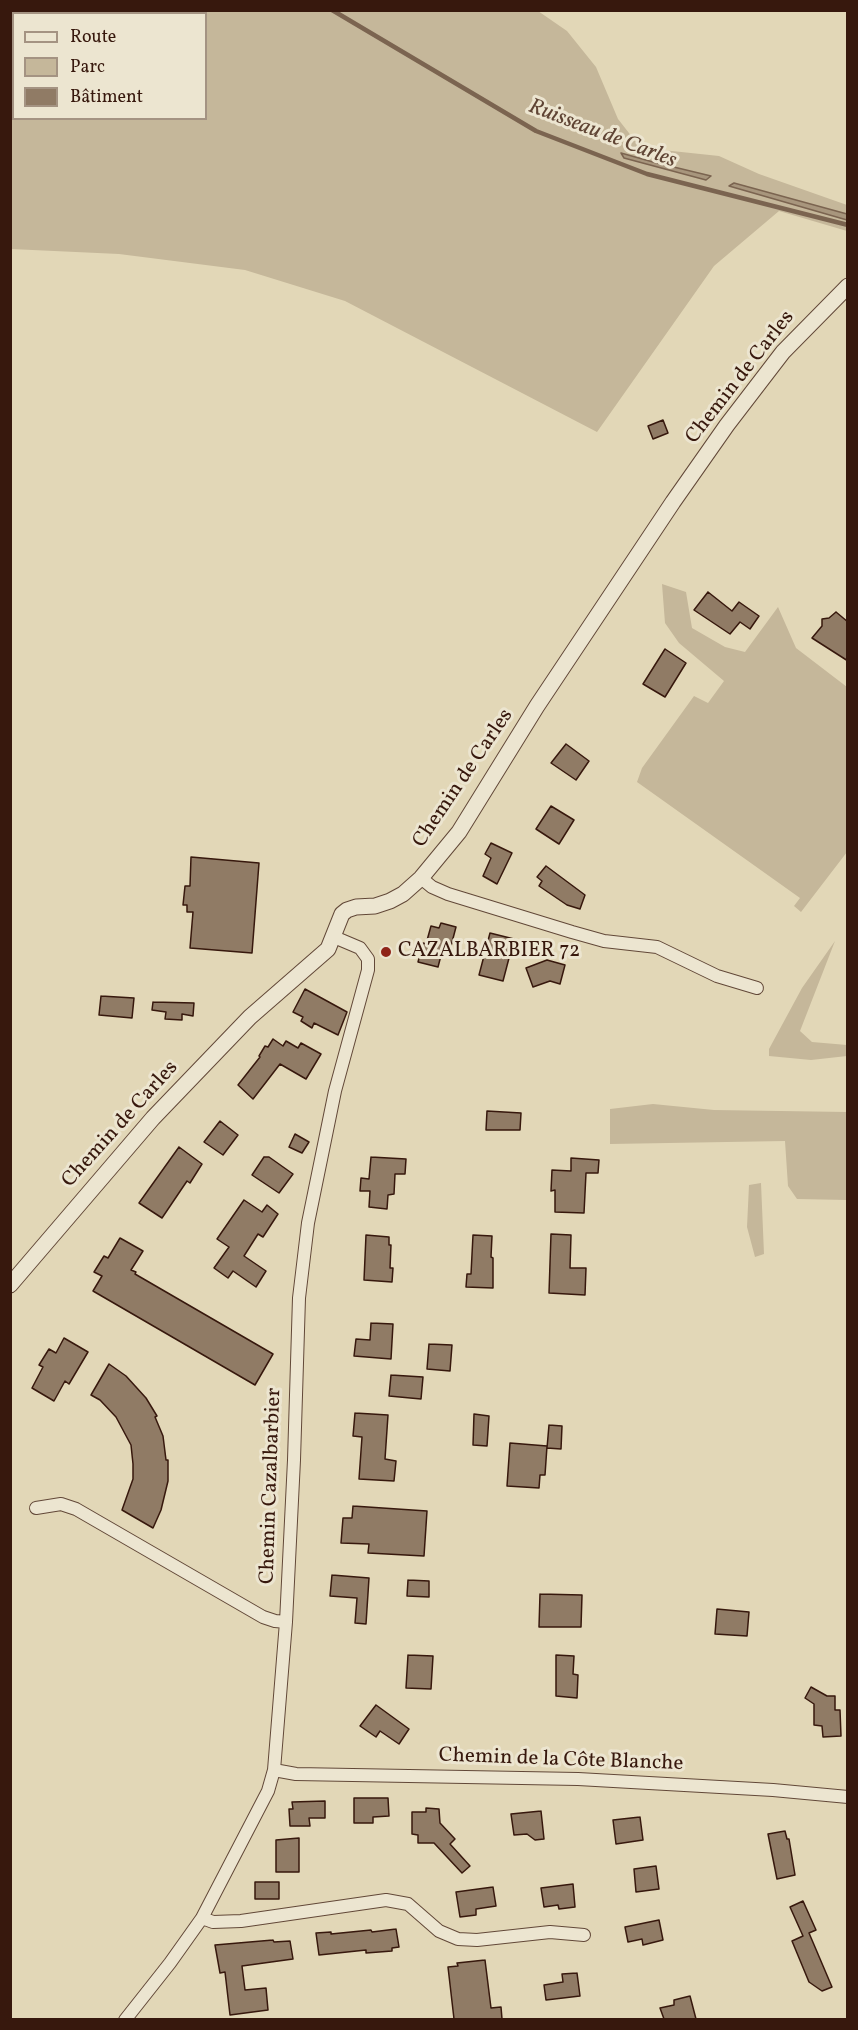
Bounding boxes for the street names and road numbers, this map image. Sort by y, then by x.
street label: Chemin de Carles [681,306,801,450]
street label: Chemin de Carles [408,705,520,853]
street label: Chemin de Carles [57,1056,185,1194]
street label: Chemin Cazalbarbier [256,1387,288,1585]
street label: Chemin de la Côte Blanche [438,1744,684,1778]

